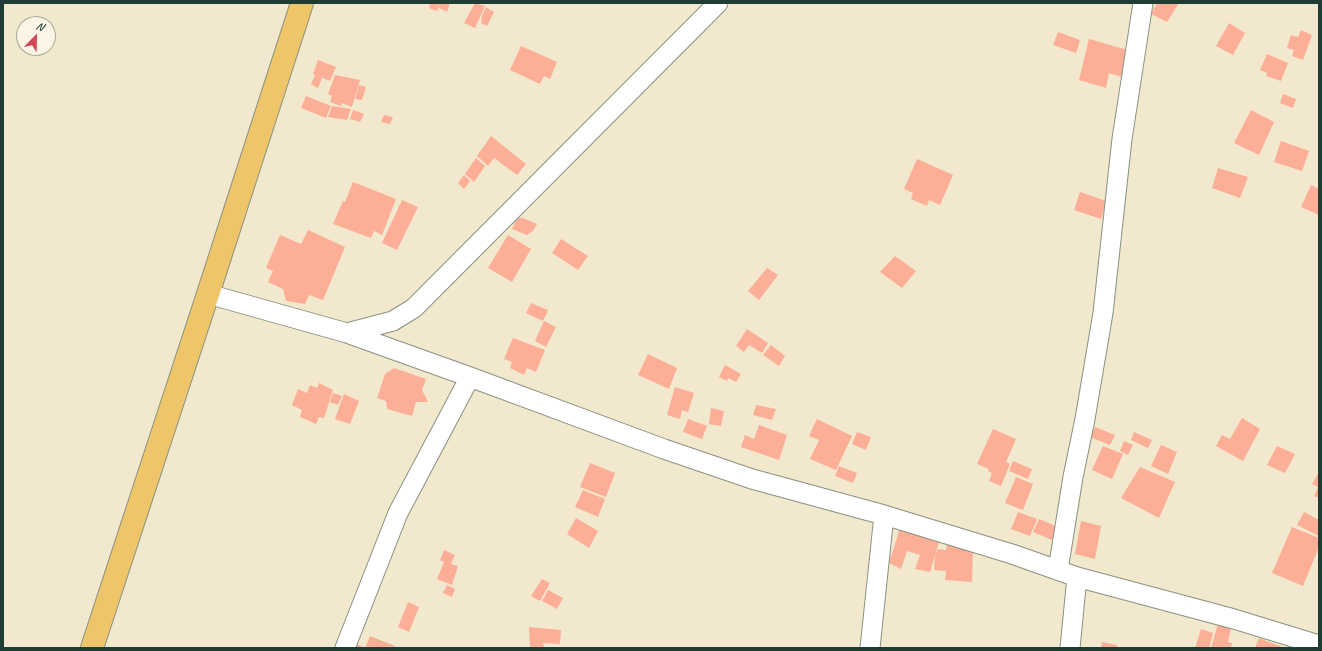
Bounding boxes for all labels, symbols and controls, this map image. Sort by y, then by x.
north arrow [16,16,56,56]
text: N [34,18,46,34]

